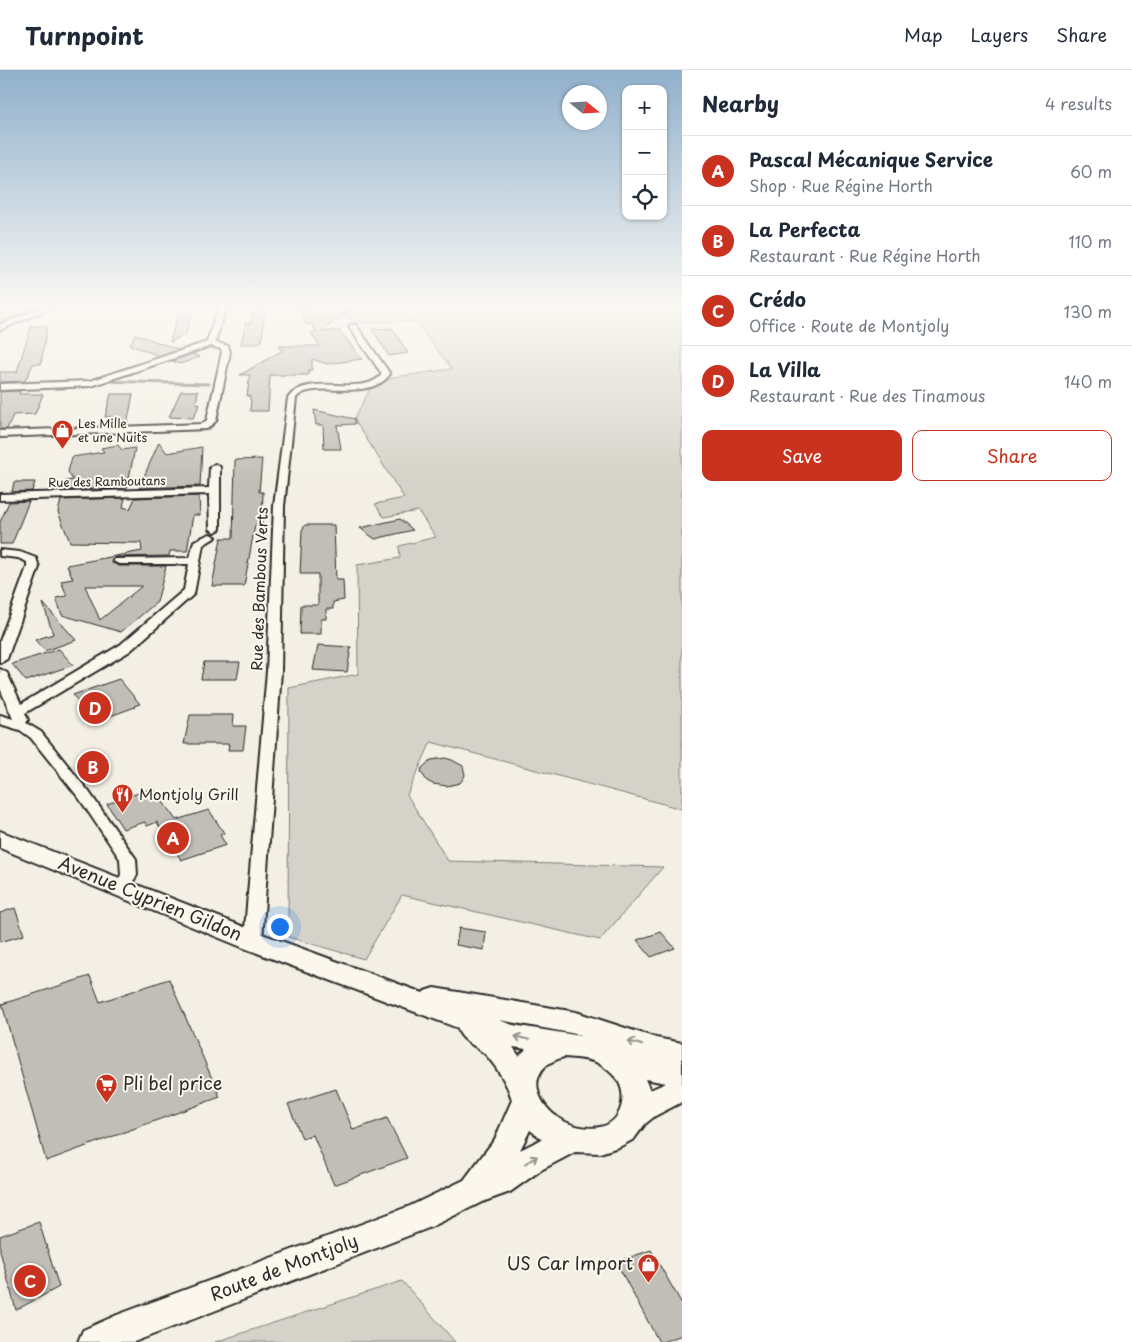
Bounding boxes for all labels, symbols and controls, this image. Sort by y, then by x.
text: Turnpoint [25,17,144,53]
text: Map [904,21,943,48]
text: Layers [971,21,1028,48]
text: Share [1056,21,1107,48]
north arrow [562,85,607,130]
map controls [622,85,667,220]
button: + [622,85,667,130]
text: Nearby [702,87,779,119]
text: 4 results [1045,91,1112,115]
button: − [622,130,667,175]
text: Pascal Mécanique Service [749,145,993,173]
text: A [712,159,724,183]
text: 60 m [1070,159,1112,183]
text: Shop · Rue Régine Horth [749,173,933,197]
button: locate [622,175,667,220]
text: La Perfecta [749,215,860,243]
text: B [713,229,723,253]
text: 110 m [1069,229,1112,253]
text: Restaurant · Rue Régine Horth [749,243,981,267]
text: Crédo [749,285,806,313]
text: C [712,299,724,323]
text: 130 m [1064,299,1112,323]
text: Office · Route de Montjoly [749,313,949,337]
text: La Villa [749,355,821,383]
text: D [712,369,724,393]
text: 140 m [1064,369,1112,393]
text: Restaurant · Rue des Tinamous [749,383,985,407]
place label: Les Mille et une Nuits [78,414,147,446]
shop icon: Les Mille et une Nuits [50,419,74,450]
button: Save [702,430,902,481]
button: Share [912,430,1112,481]
street label: Rue des Ramboutans [48,471,166,491]
street label: Rue des Bambous Verts [244,507,273,671]
pin: D [79,689,111,727]
pin: B [77,748,109,786]
place label: Montjoly Grill [139,782,239,805]
restaurant icon: Montjoly Grill [111,783,135,814]
pin: A [157,819,189,857]
street label: Avenue Cyprien Gildon [55,848,246,947]
your location [267,914,293,940]
one-way arrow [514,1033,530,1042]
one-way arrow [627,1037,643,1047]
place label: Pli bel price [123,1069,222,1096]
supermarket icon: Pli bel price [95,1072,119,1103]
one-way arrow [523,1155,537,1165]
street label: Route de Montjoly [206,1226,361,1307]
place label: US Car Import [506,1249,633,1276]
shop icon: US Car Import [637,1252,661,1283]
pin: C [14,1262,46,1300]

